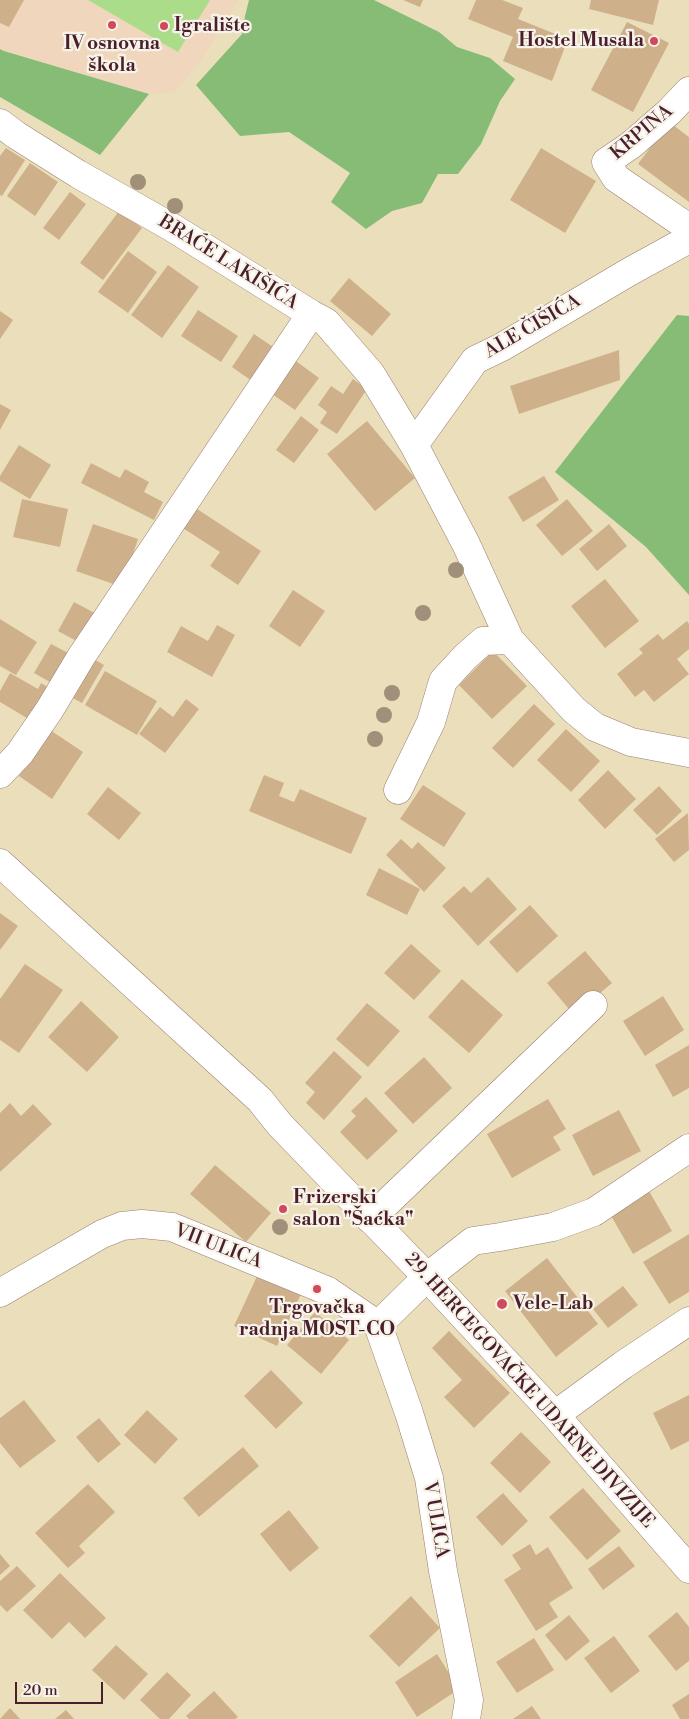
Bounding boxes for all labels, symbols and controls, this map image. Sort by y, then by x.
place label: Igralište [174,15,250,37]
marker: IV osnovna škola [106,19,118,31]
marker: Igralište [158,20,170,32]
place label: Hostel Musala [518,30,644,52]
place label: IV osnovna škola [64,33,160,77]
marker: Hostel Musala [648,35,660,47]
street label: KRPINA [606,100,678,166]
street label: BRAĆE LAKIŠIĆA [154,211,302,315]
street label: ALE ČIŠIĆA [481,290,585,364]
place label: Frizerski salon "Šaćka" [293,1187,414,1231]
marker: Frizerski salon "Šaćka" [277,1203,289,1215]
street label: VII ULICA [171,1220,265,1274]
street label: 29. HERCEGOVAČKE UDARNE DIVIZIJE [399,1249,659,1533]
marker: Trgovačka radnja MOST-CO [311,1283,323,1295]
place label: Vele-Lab [513,1293,594,1315]
place label: Trgovačka radnja MOST-CO [239,1297,395,1341]
marker: Vele-Lab [495,1297,509,1311]
street label: V ULICA [417,1480,453,1560]
scale bar [18,1672,105,1704]
text: 20 m [23,1681,58,1700]

